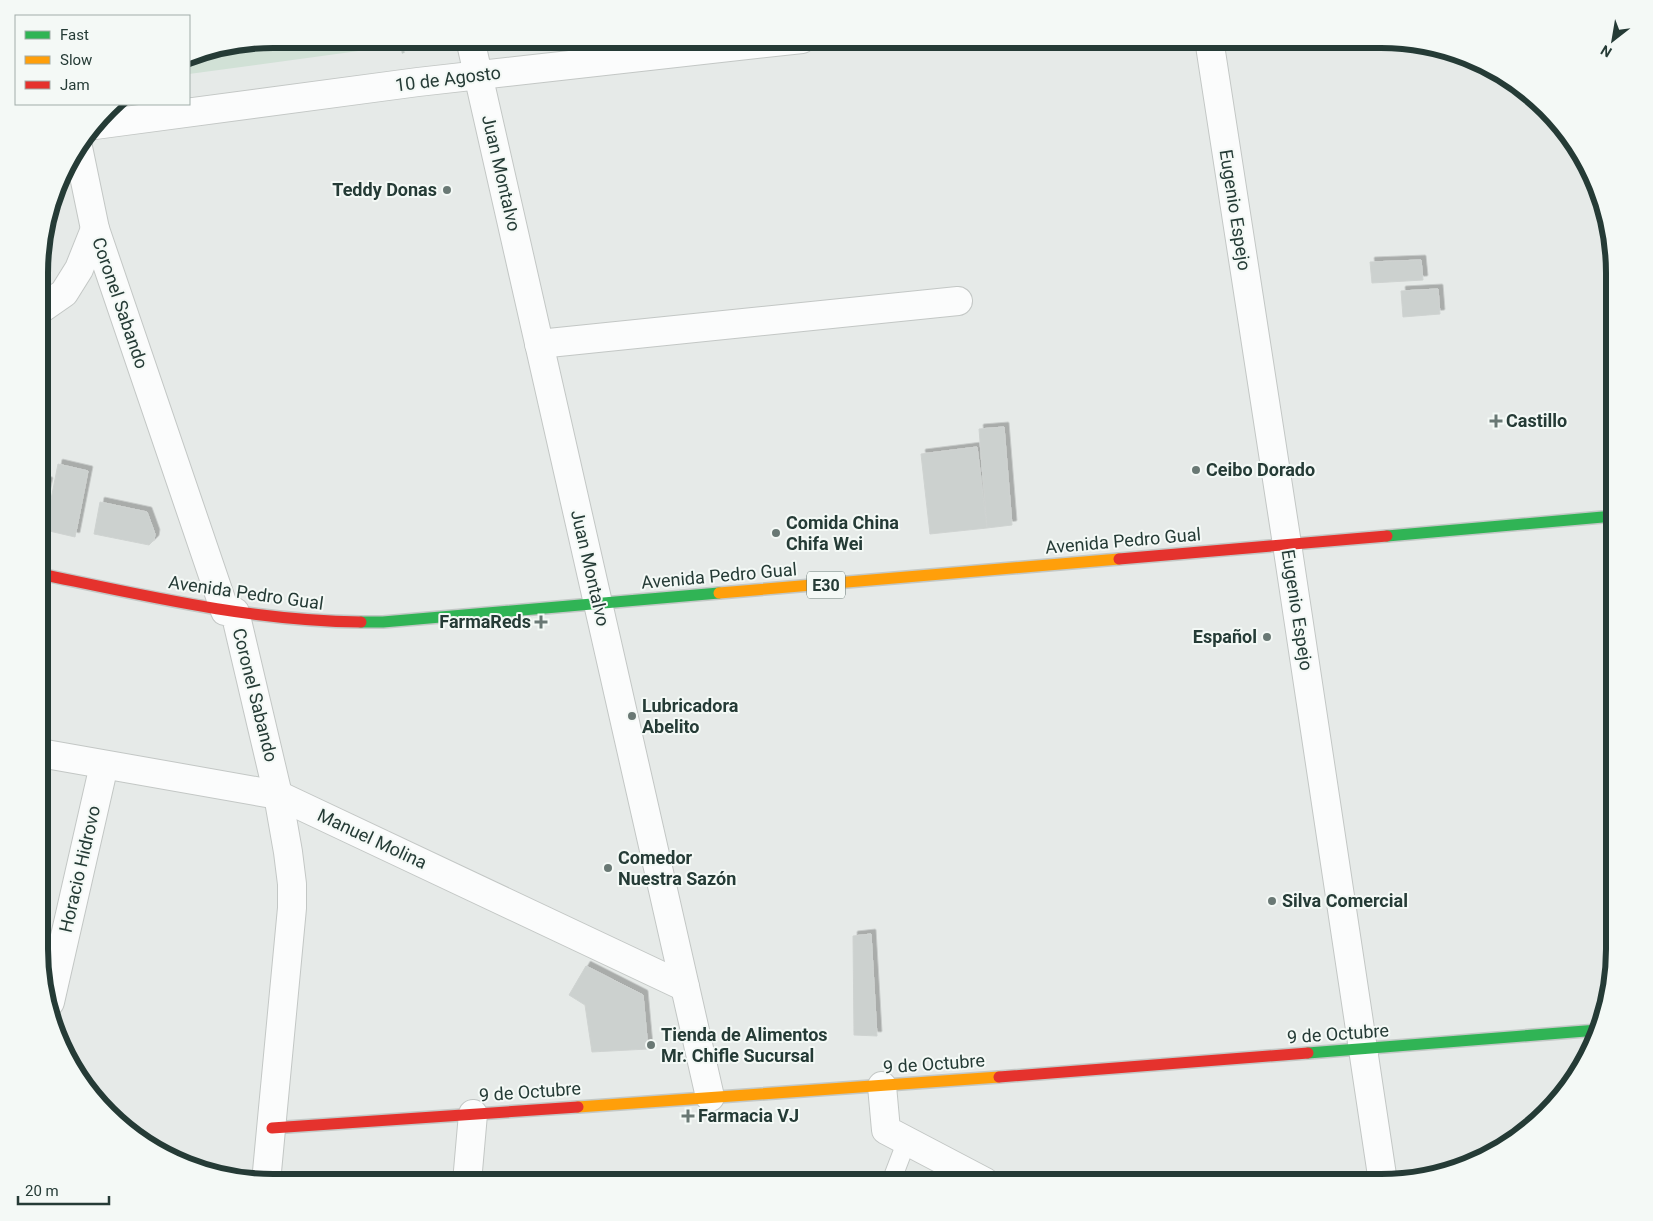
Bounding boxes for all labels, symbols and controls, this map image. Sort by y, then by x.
legend [15,15,190,105]
north arrow [1588,15,1638,65]
text: Fast [60,26,89,44]
text: N [1598,42,1615,61]
text: Slow [60,51,92,69]
street label: 10 de Agosto [394,62,502,95]
text: Jam [60,76,90,94]
street label: Juan Montalvo [478,113,525,233]
street label: Eugenio Espejo [1216,148,1255,272]
place label: Teddy Donas [332,179,437,200]
marker: Teddy Donas [441,184,453,196]
street label: Coronel Sabando [88,235,153,371]
place label: Castillo [1506,410,1567,431]
marker: Castillo [1490,415,1502,427]
place label: Ceibo Dorado [1206,459,1315,480]
marker: Ceibo Dorado [1190,464,1202,476]
street label: Juan Montalvo [567,508,614,628]
place label: Comida China Chifa Wei [786,512,899,554]
street label: Avenida Pedro Gual [1044,523,1202,558]
marker: Comida China Chifa Wei [770,527,782,539]
street label: Eugenio Espejo [1278,548,1317,672]
street label: Avenida Pedro Gual [640,558,798,593]
street label: Avenida Pedro Gual [167,571,325,614]
road number: E30 [807,572,845,598]
place label: FarmaReds [439,611,531,632]
marker: FarmaReds [535,616,547,628]
street label: Coronel Sabando [229,626,282,764]
place label: Español [1193,626,1257,647]
marker: Español [1261,631,1273,643]
place label: Lubricadora Abelito [642,695,739,737]
marker: Lubricadora Abelito [626,710,638,722]
street label: Horacio Hidrovo [55,803,104,934]
street label: Manuel Molina [314,804,430,873]
place label: Comedor Nuestra Sazón [618,847,736,889]
marker: Comedor Nuestra Sazón [602,862,614,874]
place label: Silva Comercial [1282,890,1408,911]
marker: Silva Comercial [1266,895,1278,907]
street label: 9 de Octubre [1286,1019,1390,1048]
place label: Tienda de Alimentos Mr. Chifle Sucursal [661,1024,828,1066]
marker: Tienda de Alimentos Mr. Chifle Sucursal [645,1039,657,1051]
street label: 9 de Octubre [882,1049,986,1078]
street label: 9 de Octubre [478,1077,582,1106]
place label: Farmacia VJ [698,1105,799,1126]
marker: Farmacia VJ [682,1110,694,1122]
scale bar [18,1174,109,1206]
text: 20 m [25,1182,59,1200]

